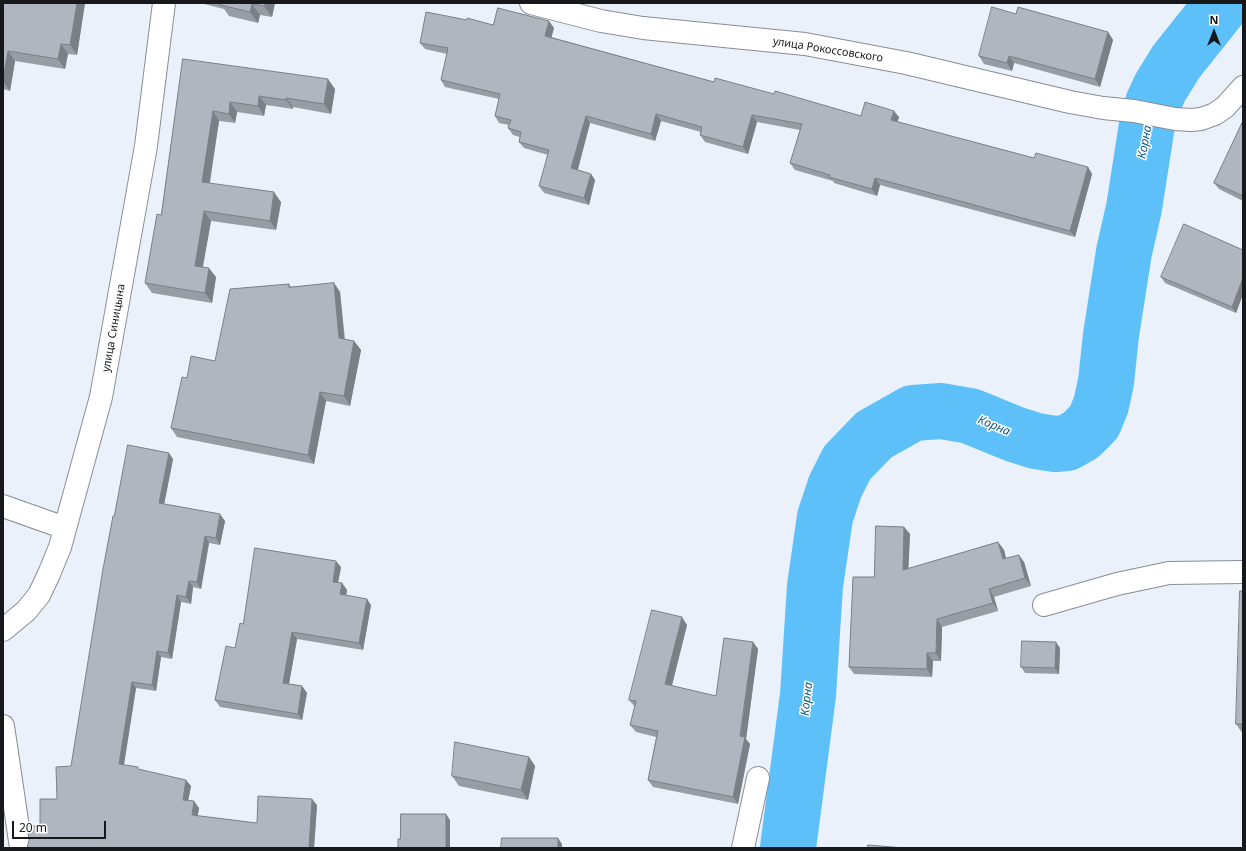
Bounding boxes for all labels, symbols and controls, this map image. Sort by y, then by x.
north arrow [1194,12,1234,52]
text: N [1210,12,1218,27]
street label: улица Рокоссовского [772,35,884,65]
water label: Корна [1135,124,1155,160]
street label: улица Синицына [100,283,128,373]
water label: Корна [976,413,1012,439]
water label: Корна [798,681,816,717]
scale bar [14,813,108,839]
text: 20 m [19,819,47,836]

